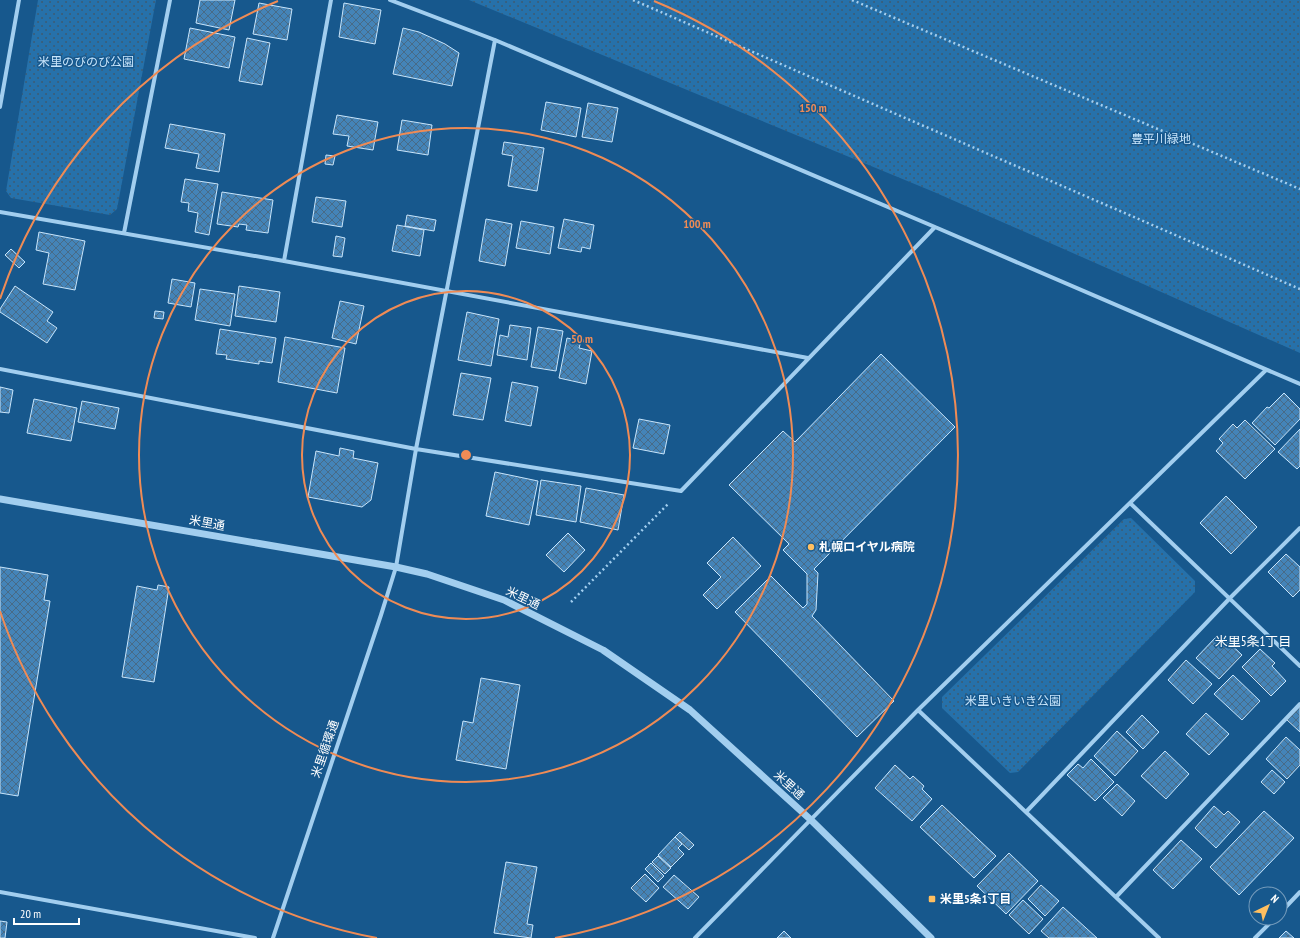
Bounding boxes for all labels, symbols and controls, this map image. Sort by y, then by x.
park label: 米里のびのび公園 [38,54,134,69]
text: 150 m [799,100,827,115]
park label: 豊平川緑地 [1131,131,1191,146]
text: 100 m [683,216,711,231]
text: 50 m [571,331,593,346]
centre of rings [459,448,473,462]
street label: 米里通 [188,512,226,533]
place label: 札幌ロイヤル病院 [819,539,915,554]
marker: 札幌ロイヤル病院 [806,542,816,552]
street label: 米里通 [504,583,543,612]
district label: 米里5条1丁目 [1215,633,1291,650]
park label: 米里いきいき公園 [965,693,1061,708]
street label: 米里循環通 [308,718,341,780]
street label: 米里通 [771,767,808,802]
north arrow [1248,886,1288,926]
place label: 米里5条1丁目 [940,891,1011,906]
text: N [1268,892,1282,906]
marker: 米里5条1丁目 [927,894,937,904]
scale bar [14,900,79,926]
text: 20 m [20,906,41,921]

